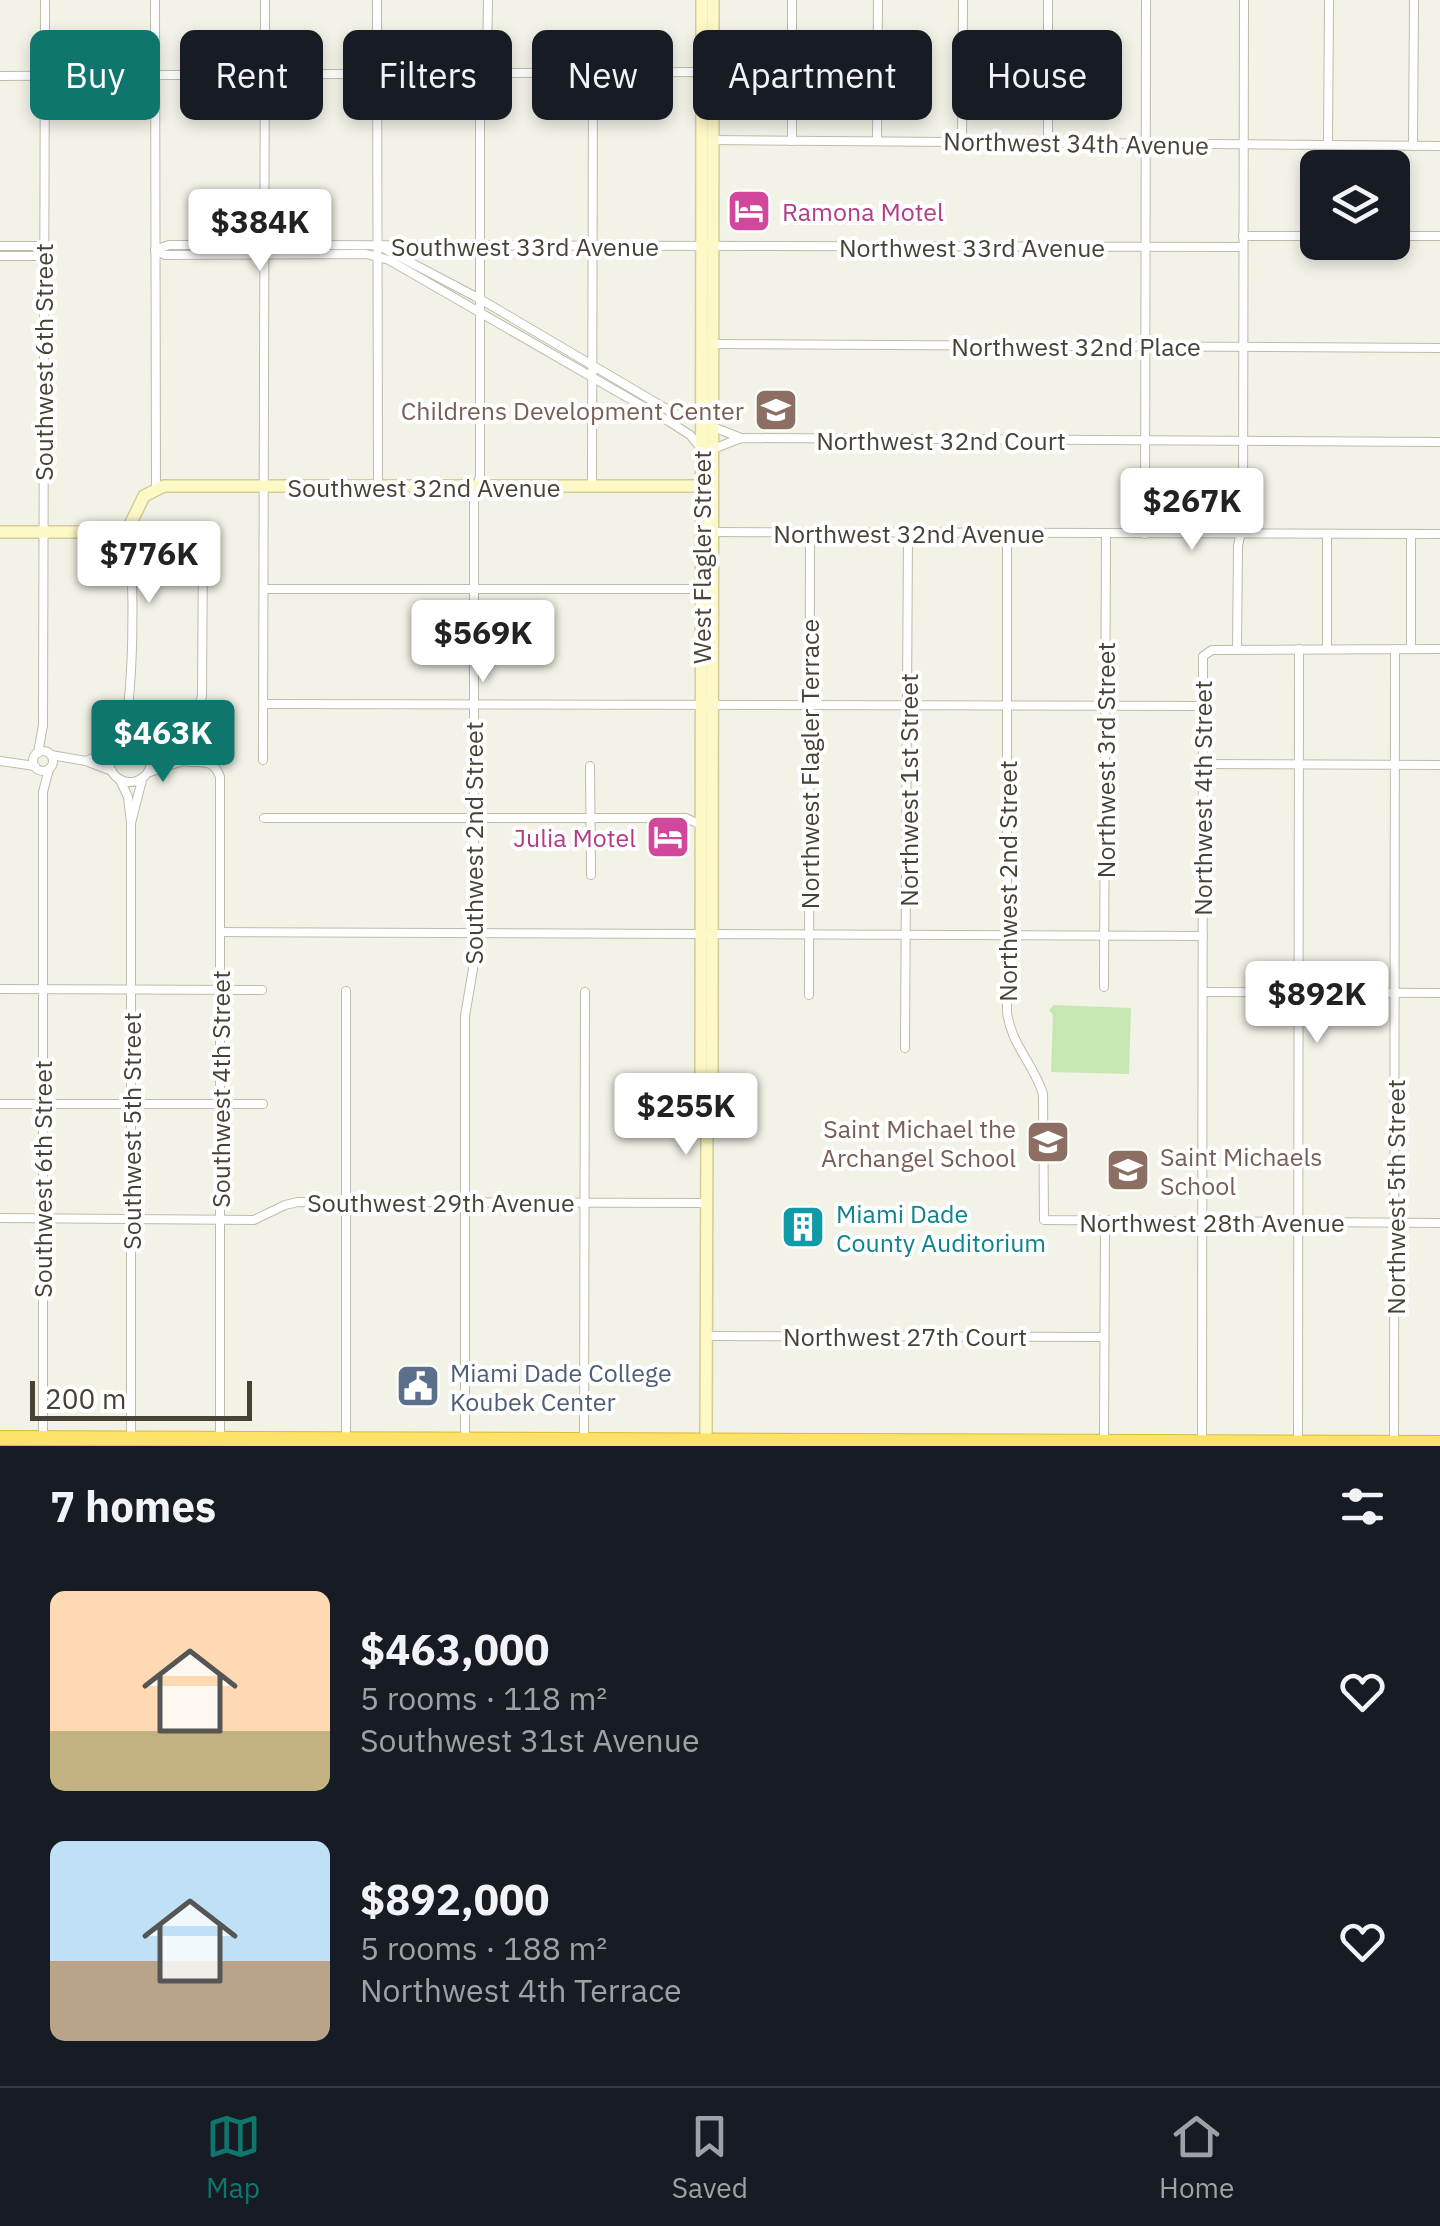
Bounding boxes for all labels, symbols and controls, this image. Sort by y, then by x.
chip: Buy [30,30,160,120]
chip: Rent [180,30,323,120]
chip: Filters [343,30,512,120]
chip: New [532,30,673,120]
chip: Apartment [693,30,932,120]
chip: House [952,30,1122,120]
street label: Northwest 34th Avenue [943,124,1209,162]
map controls [1300,150,1410,260]
button: layers [1300,150,1410,260]
hotel icon: Ramona Motel [726,188,772,234]
pin: $384K [190,189,330,274]
place label: Ramona Motel [782,195,944,228]
text: $384K [210,200,310,242]
street label: Southwest 33rd Avenue [391,230,659,263]
street label: Northwest 33rd Avenue [839,231,1105,264]
street label: Southwest 6th Street [27,243,60,481]
street label: Northwest 32nd Place [951,330,1201,363]
school or university icon: Childrens Development Center [753,387,799,433]
place label: Childrens Development Center [401,394,744,427]
street label: Northwest 32nd Court [816,424,1066,457]
street label: West Flagler Street [685,450,718,664]
pin: $267K [1122,468,1262,553]
street label: Southwest 32nd Avenue [287,471,561,504]
text: $267K [1142,479,1242,521]
street label: Northwest 32nd Avenue [773,517,1045,550]
pin: $776K [79,521,219,606]
text: $776K [99,532,199,574]
pin: $569K [413,600,553,685]
text: $569K [433,611,533,653]
street label: Northwest Flagler Terrace [793,619,826,909]
street label: Northwest 3rd Street [1089,642,1122,878]
street label: Northwest 1st Street [892,673,925,907]
street label: Northwest 4th Street [1186,680,1219,916]
pin: $463K [93,700,233,785]
text: $463K [113,711,213,753]
street label: Southwest 2nd Street [457,721,490,965]
street label: Northwest 2nd Street [991,760,1024,1002]
hotel icon: Julia Motel [645,814,691,860]
place label: Julia Motel [513,821,636,854]
pin: $892K [1247,961,1387,1046]
street label: Southwest 4th Street [204,970,237,1208]
text: $892K [1267,972,1367,1014]
street label: Southwest 5th Street [115,1012,148,1250]
street label: Southwest 6th Street [26,1060,59,1298]
pin: $255K [616,1073,756,1158]
street label: Northwest 5th Street [1379,1079,1412,1315]
text: $255K [636,1084,736,1126]
place label: Saint Michael the Archangel School [821,1112,1016,1174]
school or university icon: Saint Michael the Archangel School [1025,1119,1071,1165]
place label: Saint Michaels School [1160,1140,1322,1202]
school or university icon: Saint Michaels School [1105,1147,1151,1193]
street label: Southwest 29th Avenue [307,1186,575,1219]
place label: Miami Dade County Auditorium [836,1197,1046,1259]
building icon: Miami Dade County Auditorium [780,1204,826,1250]
street label: Northwest 28th Avenue [1079,1206,1345,1239]
street label: Northwest 27th Court [783,1320,1027,1353]
place label: Miami Dade College Koubek Center [450,1356,672,1418]
public building icon: Miami Dade College Koubek Center [395,1363,441,1409]
scale bar [30,1376,252,1420]
text: 200 m [45,1380,126,1417]
text: 7 homes [50,1479,216,1534]
icon: filters [1335,1479,1390,1534]
text: $463,000 [360,1622,549,1677]
icon: home [130,1631,250,1751]
icon: heart [1335,1664,1390,1719]
text: 5 rooms · 118 m² [360,1677,607,1719]
text: Southwest 31st Avenue [360,1719,699,1761]
text: $892,000 [360,1872,549,1927]
icon: home [130,1881,250,2001]
icon: heart [1335,1914,1390,1969]
text: 5 rooms · 188 m² [360,1927,607,1969]
text: Northwest 4th Terrace [360,1969,682,2011]
tab: Map [206,2109,261,2206]
tab: Saved [672,2109,748,2206]
tab: Home [1159,2109,1234,2206]

